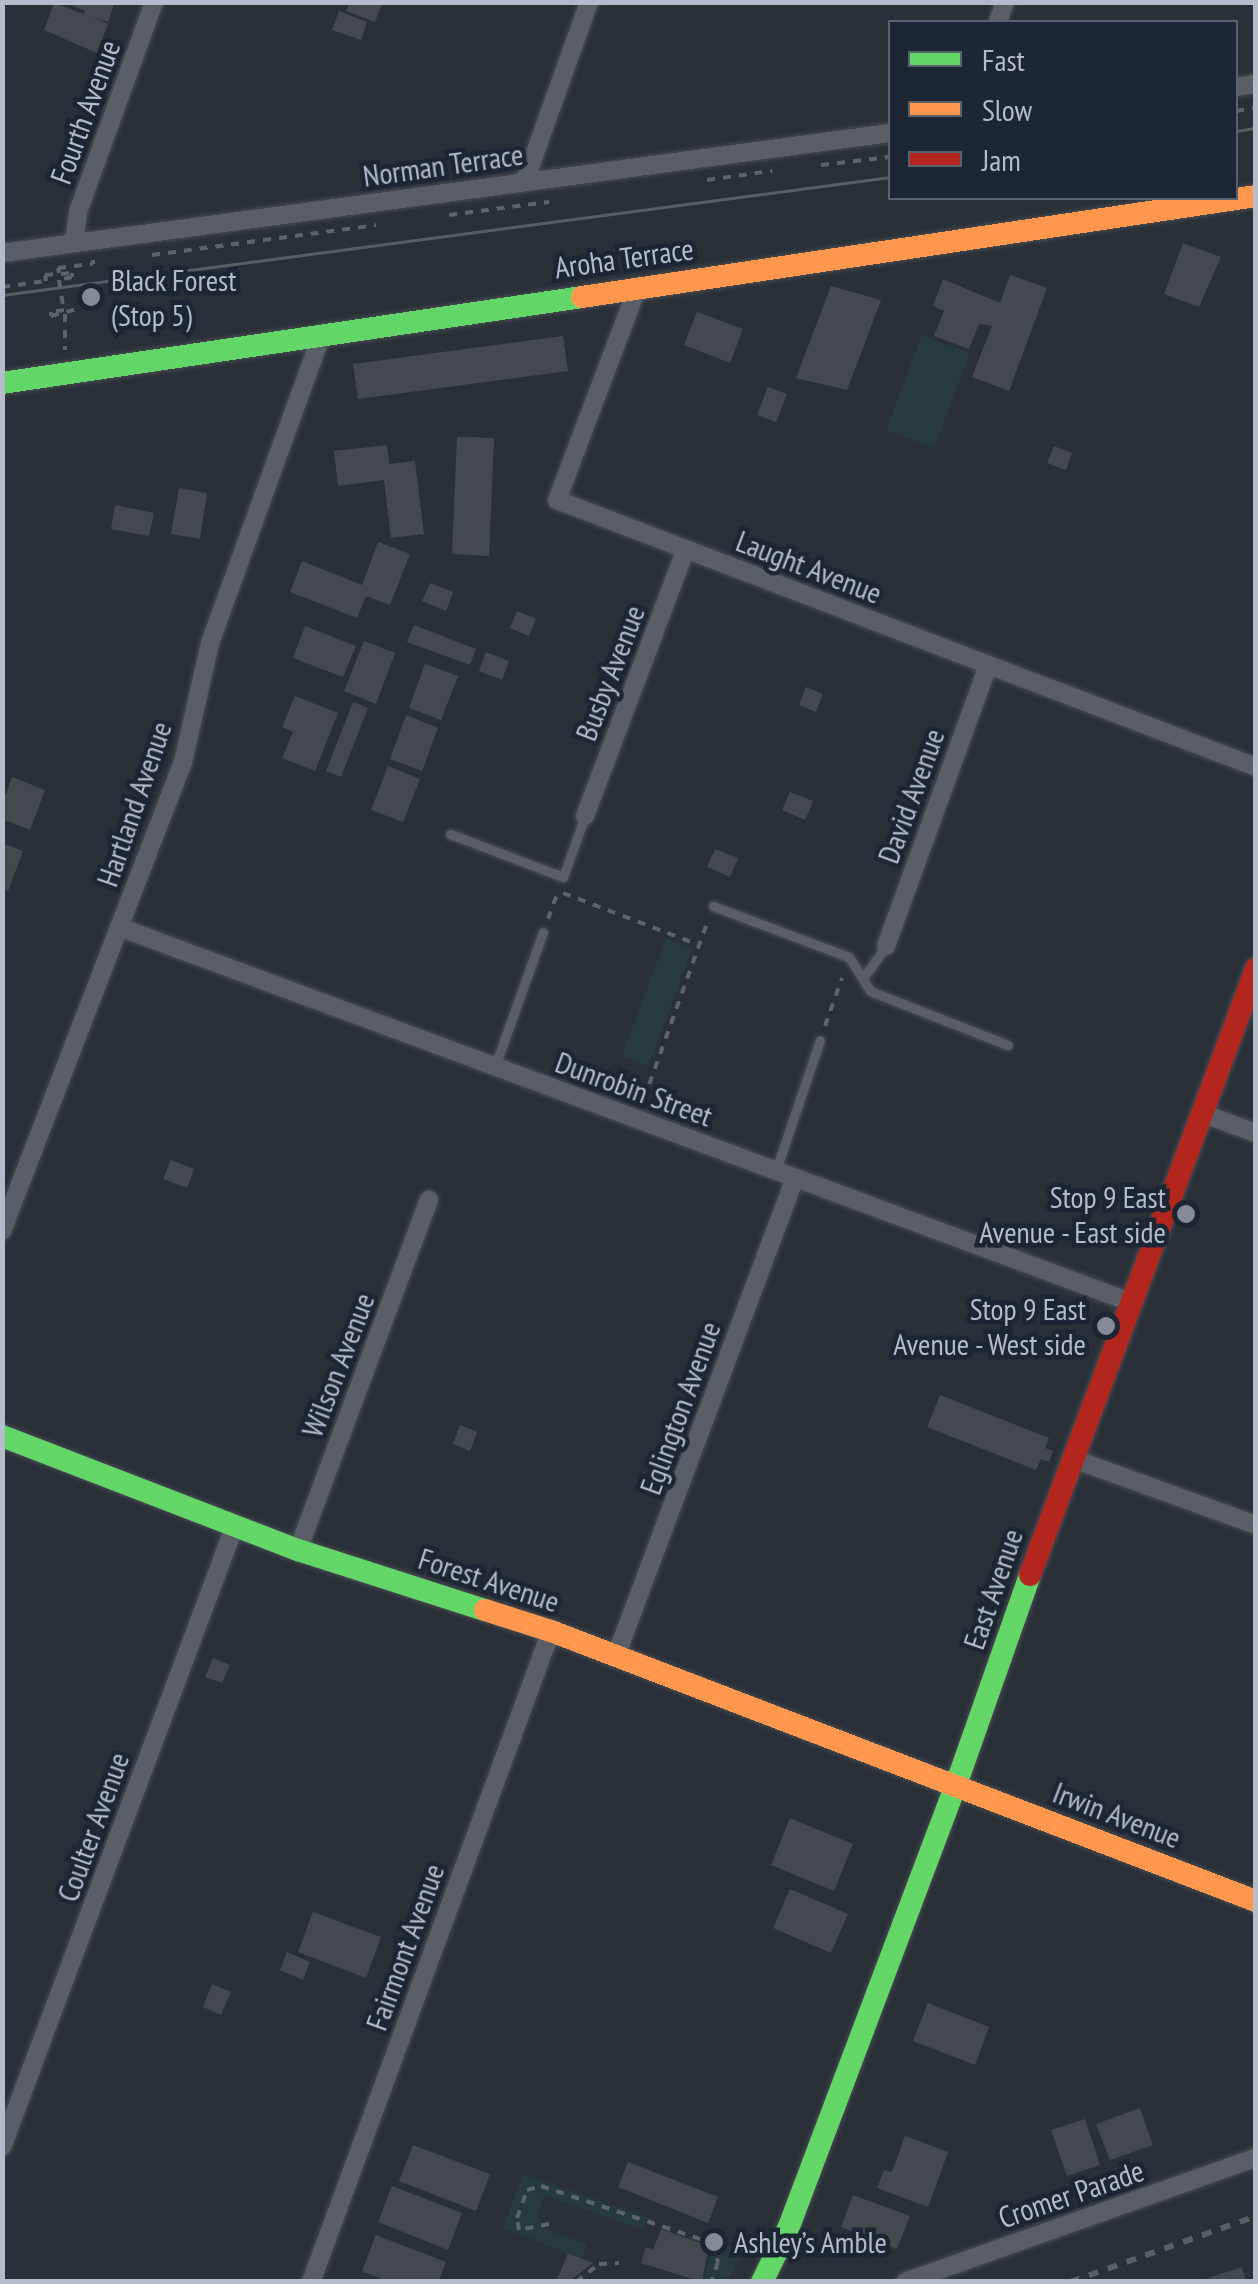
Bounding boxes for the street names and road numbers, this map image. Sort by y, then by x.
street label: Fourth Avenue [42,35,128,189]
street label: Norman Terrace [360,136,526,194]
street label: Aroha Terrace [552,230,696,286]
street label: Laught Avenue [731,523,887,611]
street label: Busby Avenue [567,600,653,746]
street label: Hartland Avenue [89,717,179,891]
street label: David Avenue [870,724,952,868]
street label: Dunrobin Street [551,1044,717,1134]
street label: Wilson Avenue [294,1288,382,1442]
street label: Eglington Avenue [632,1316,728,1500]
street label: East Avenue [956,1524,1030,1654]
street label: Forest Avenue [414,1540,564,1620]
street label: Coulter Avenue [49,1747,137,1907]
street label: Irwin Avenue [1048,1774,1186,1856]
street label: Fairmont Avenue [358,1858,452,2036]
street label: Cromer Parade [994,2152,1148,2236]

